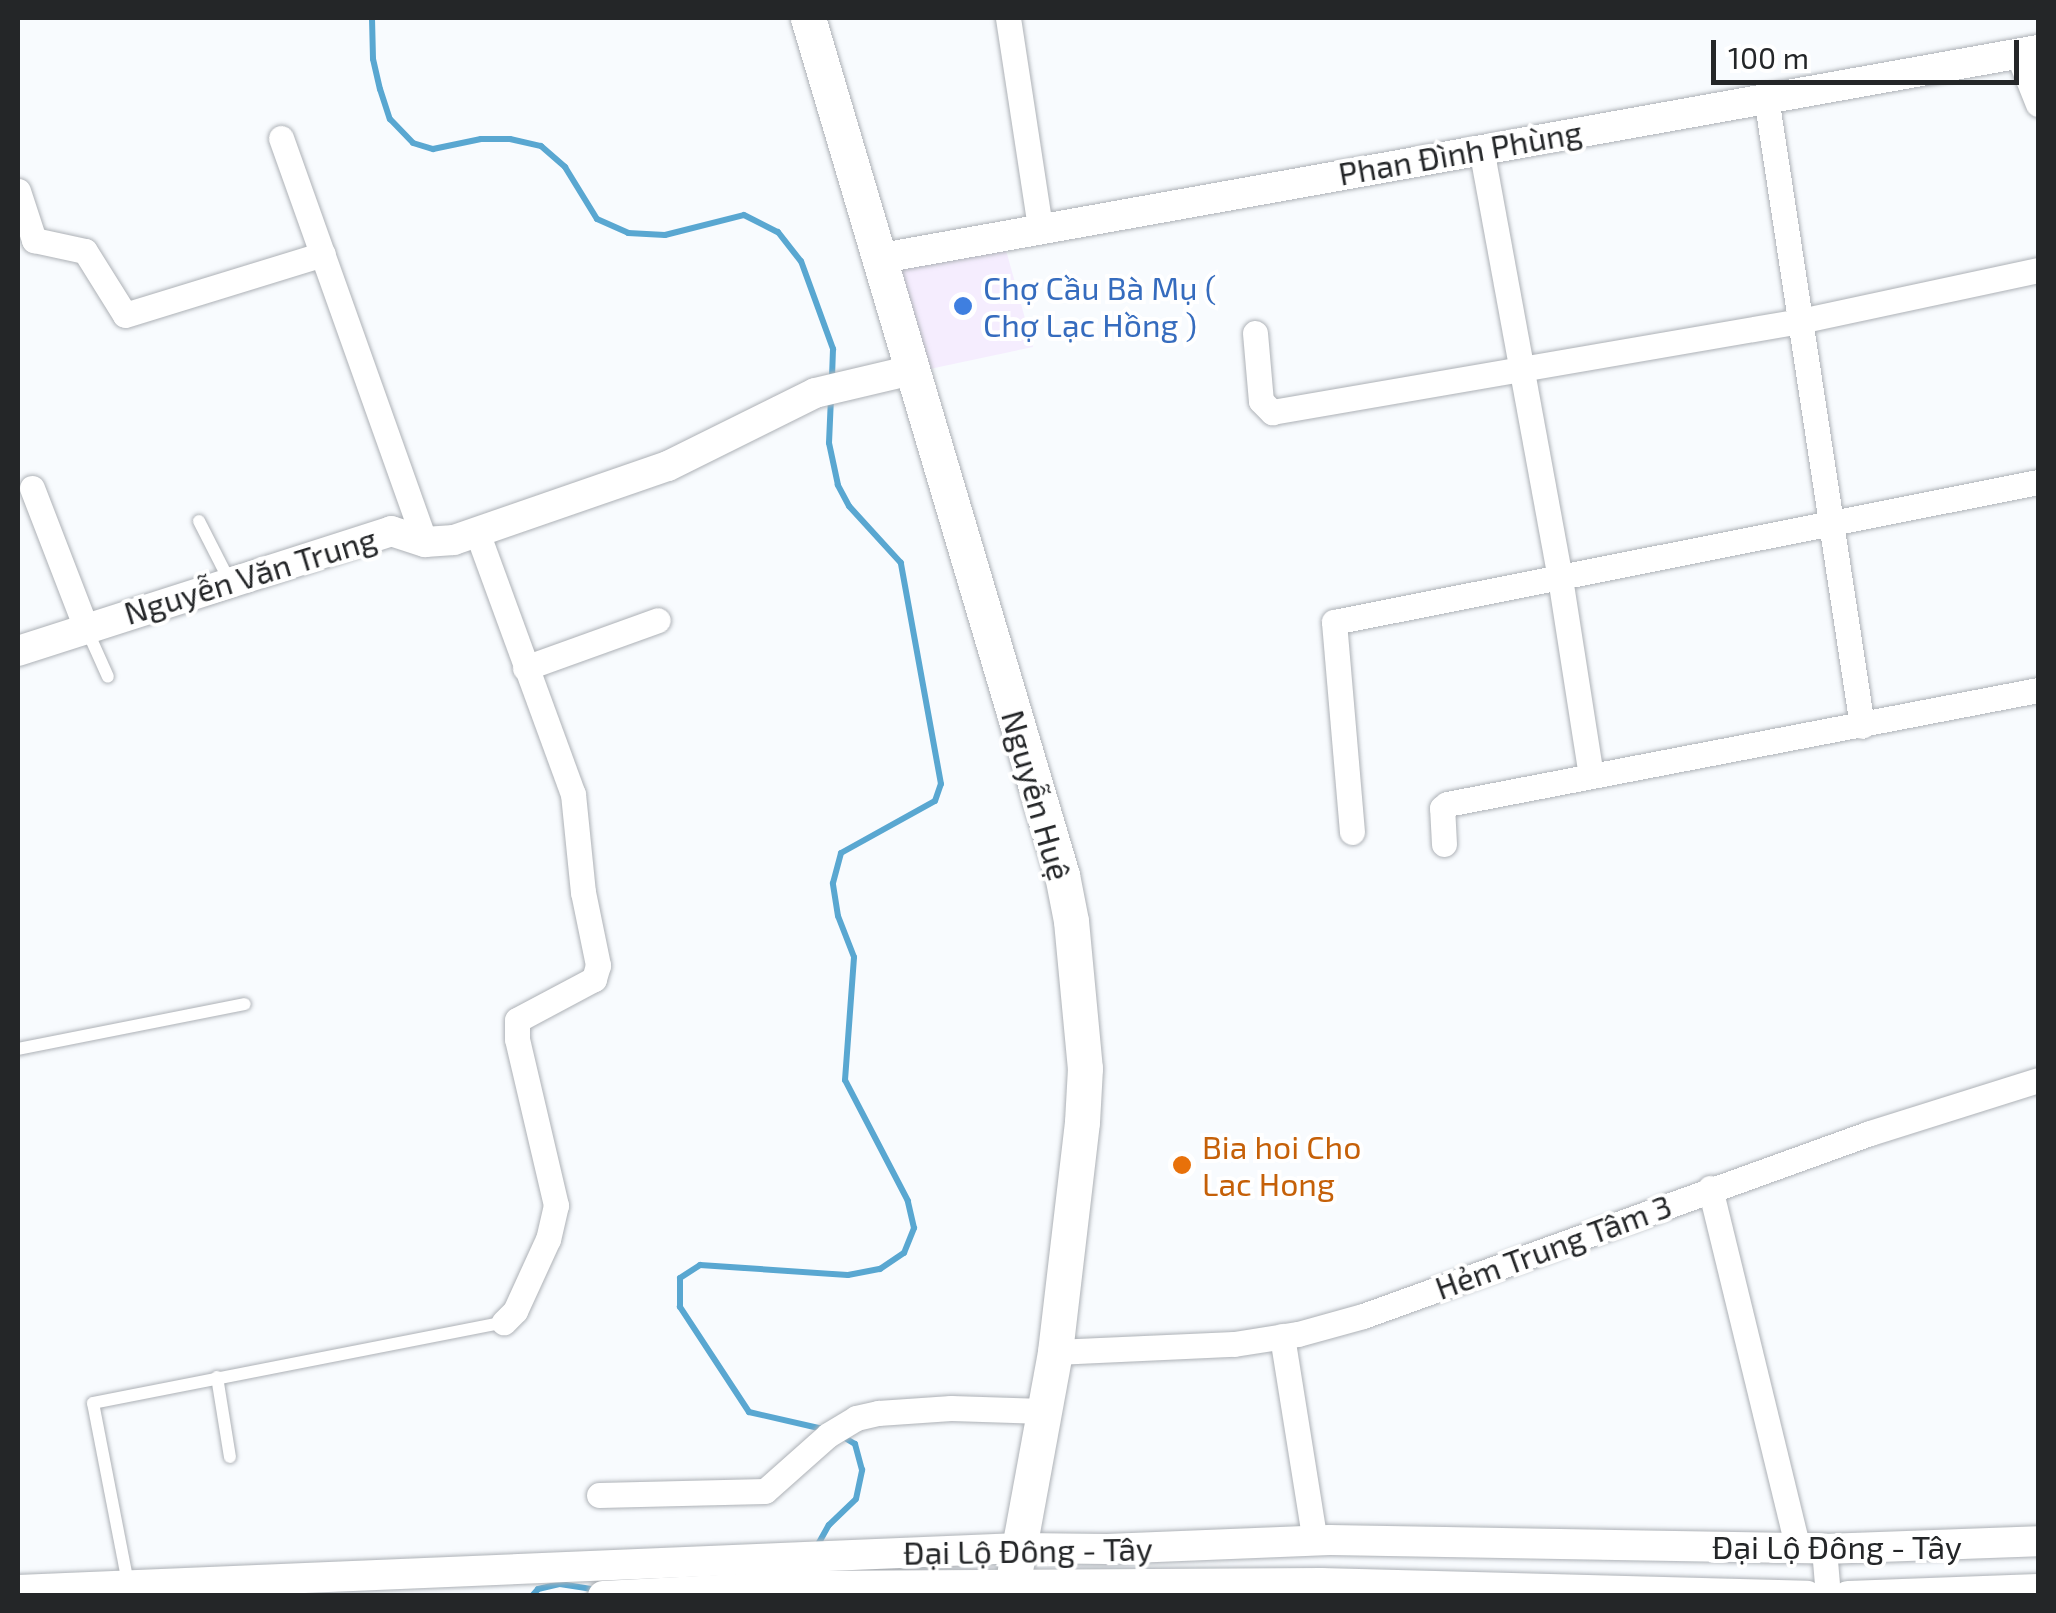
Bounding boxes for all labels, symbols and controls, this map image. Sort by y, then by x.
scale bar [1716,20,2024,82]
text: 100 m [1728,39,1809,75]
street label: Phan Đình Phùng [1335,112,1585,192]
place label: Chợ Cầu Bà Mụ ( Chợ Lạc Hồng ) [983,269,1216,344]
marker: Chợ Cầu Bà Mụ ( Chợ Lạc Hồng ) [952,295,974,317]
street label: Nguyễn Văn Trung [118,518,382,632]
street label: Nguyễn Huệ [994,706,1080,884]
place label: Bia hoi Cho Lac Hong [1202,1128,1361,1203]
marker: Bia hoi Cho Lac Hong [1171,1154,1193,1176]
street label: Hẻm Trung Tâm 3 [1429,1185,1677,1307]
street label: Đại Lộ Đông - Tây [1712,1527,1962,1565]
street label: Đại Lộ Đông - Tây [902,1529,1154,1571]

